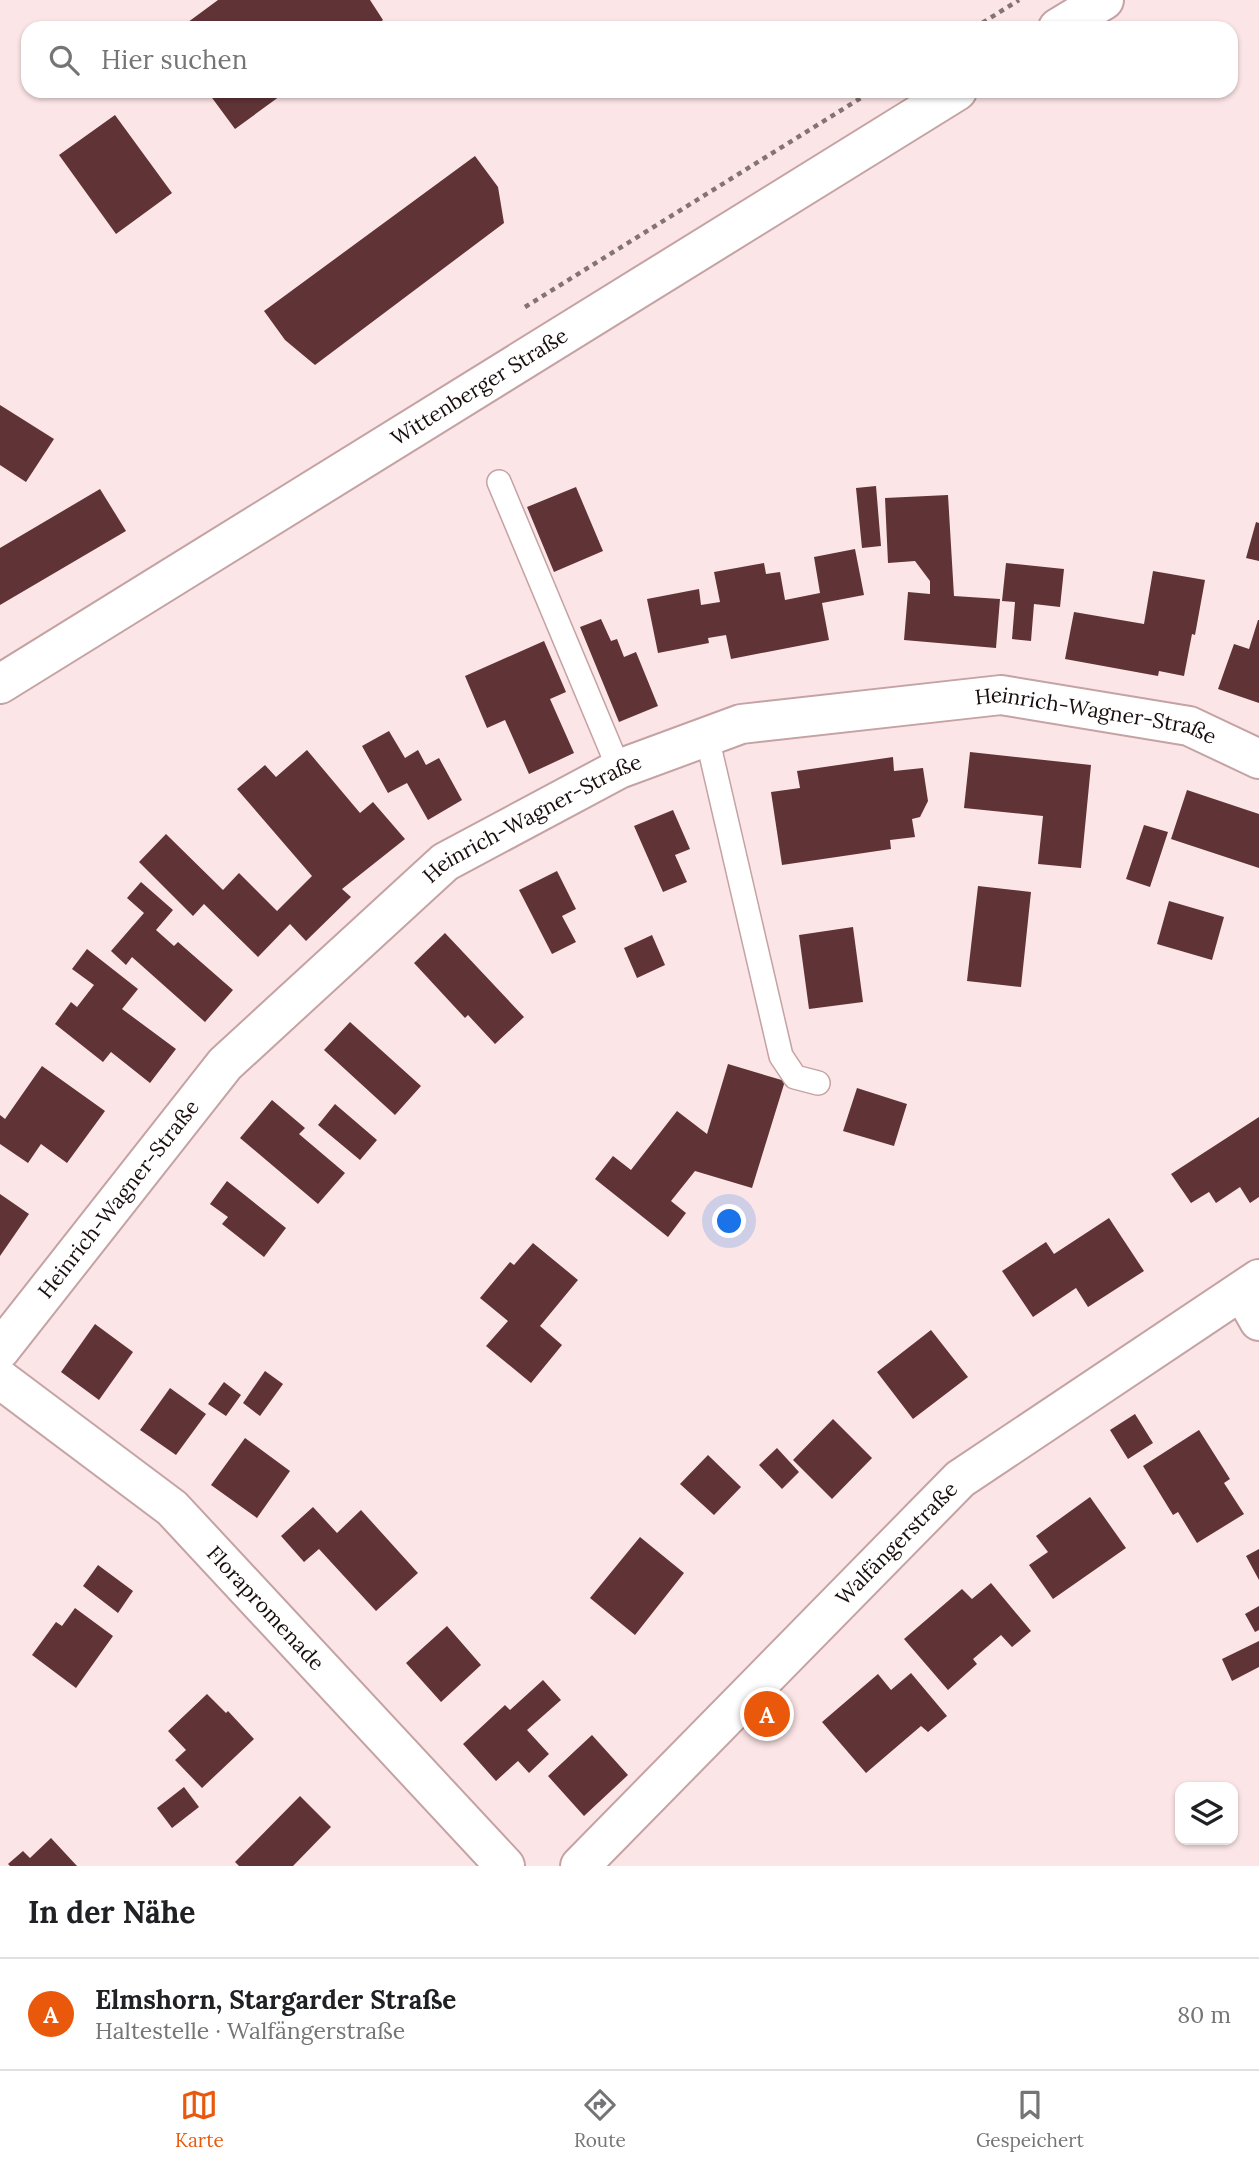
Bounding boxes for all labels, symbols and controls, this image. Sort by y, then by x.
search box [21,21,1238,98]
icon: search [45,41,83,79]
text: Hier suchen [101,43,247,76]
street label: Wittenberger Straße [386,322,573,451]
street label: Heinrich-Wagner-Straße [973,681,1221,750]
street label: Heinrich-Wagner-Straße [417,748,645,889]
street label: Heinrich-Wagner-Straße [32,1094,205,1304]
your location [712,1204,746,1238]
street label: Walfängerstraße [830,1476,963,1611]
street label: Florapromenade [201,1540,330,1676]
pin: A [744,1688,790,1740]
map controls [1175,1782,1238,1845]
button: layers [1175,1782,1238,1845]
text: In der Nähe [28,1893,196,1931]
text: Elmshorn, Stargarder Straße [95,1983,456,2016]
text: A [43,2000,59,2029]
text: 80 m [1177,2000,1231,2029]
text: Haltestelle · Walfängerstraße [95,2016,405,2045]
tab: Karte [175,2086,224,2152]
tab: Route [574,2086,626,2152]
tab: Gespeichert [976,2086,1084,2152]

